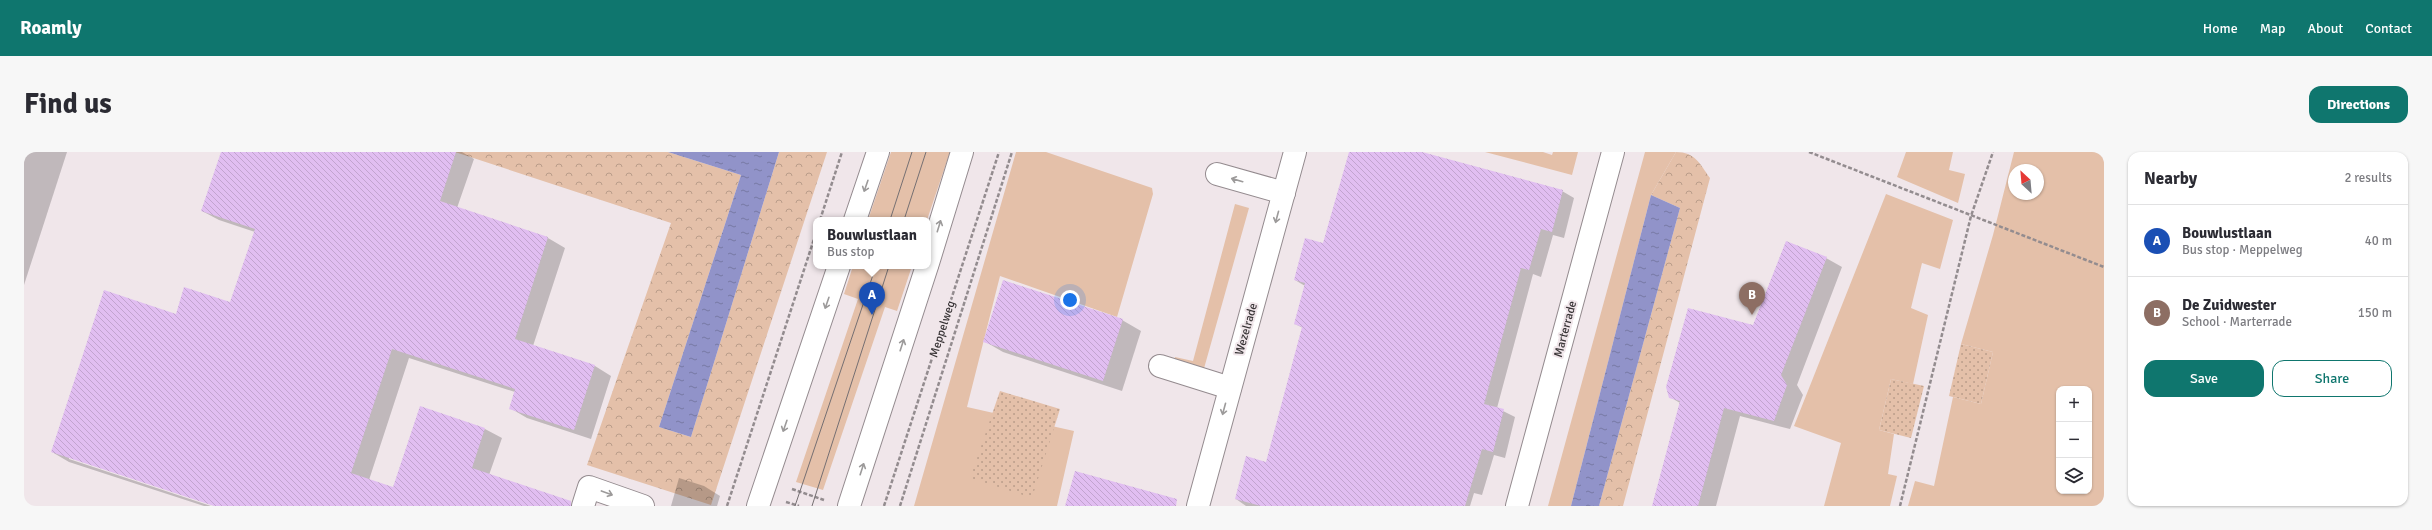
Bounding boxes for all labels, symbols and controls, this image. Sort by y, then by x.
text: Roamly [20,16,82,40]
text: Home [2203,20,2238,37]
text: Map [2260,20,2285,37]
text: About [2307,20,2343,37]
text: Contact [2365,20,2412,37]
button: Directions [2309,86,2408,123]
text: Find us [24,87,112,121]
north arrow [2008,164,2044,200]
text: Nearby [2144,168,2197,189]
text: 2 results [2344,170,2392,186]
one-way arrow [1231,176,1244,183]
one-way arrow [862,179,869,192]
one-way arrow [1273,210,1280,223]
popup [813,217,931,269]
one-way arrow [936,221,944,233]
text: Bouwlustlaan [2182,224,2272,242]
text: Bouwlustlaan [827,226,917,244]
text: A [2153,233,2161,249]
text: 40 m [2365,233,2392,249]
text: Bus stop · Meppelweg [2182,242,2303,258]
text: Bus stop [827,244,874,260]
pin: A [859,282,885,315]
pin: B [1739,282,1765,315]
your location [1060,290,1080,310]
one-way arrow [823,296,830,309]
text: De Zuidwester [2182,296,2276,314]
street label: Meppelweg [926,299,959,359]
street label: Marterrade [1551,299,1580,359]
street label: Wezelrade [1232,302,1261,357]
text: B [2153,305,2161,321]
text: 150 m [2358,305,2392,321]
text: School · Marterrade [2182,314,2292,330]
one-way arrow [899,339,906,352]
button: Save [2144,360,2264,397]
button: Share [2272,360,2392,397]
map controls [2056,386,2092,494]
button: + [2056,386,2092,422]
one-way arrow [1220,403,1227,416]
one-way arrow [781,420,788,433]
button: − [2056,422,2092,458]
button: layers [2056,458,2092,494]
one-way arrow [858,463,866,475]
one-way arrow [600,490,612,498]

